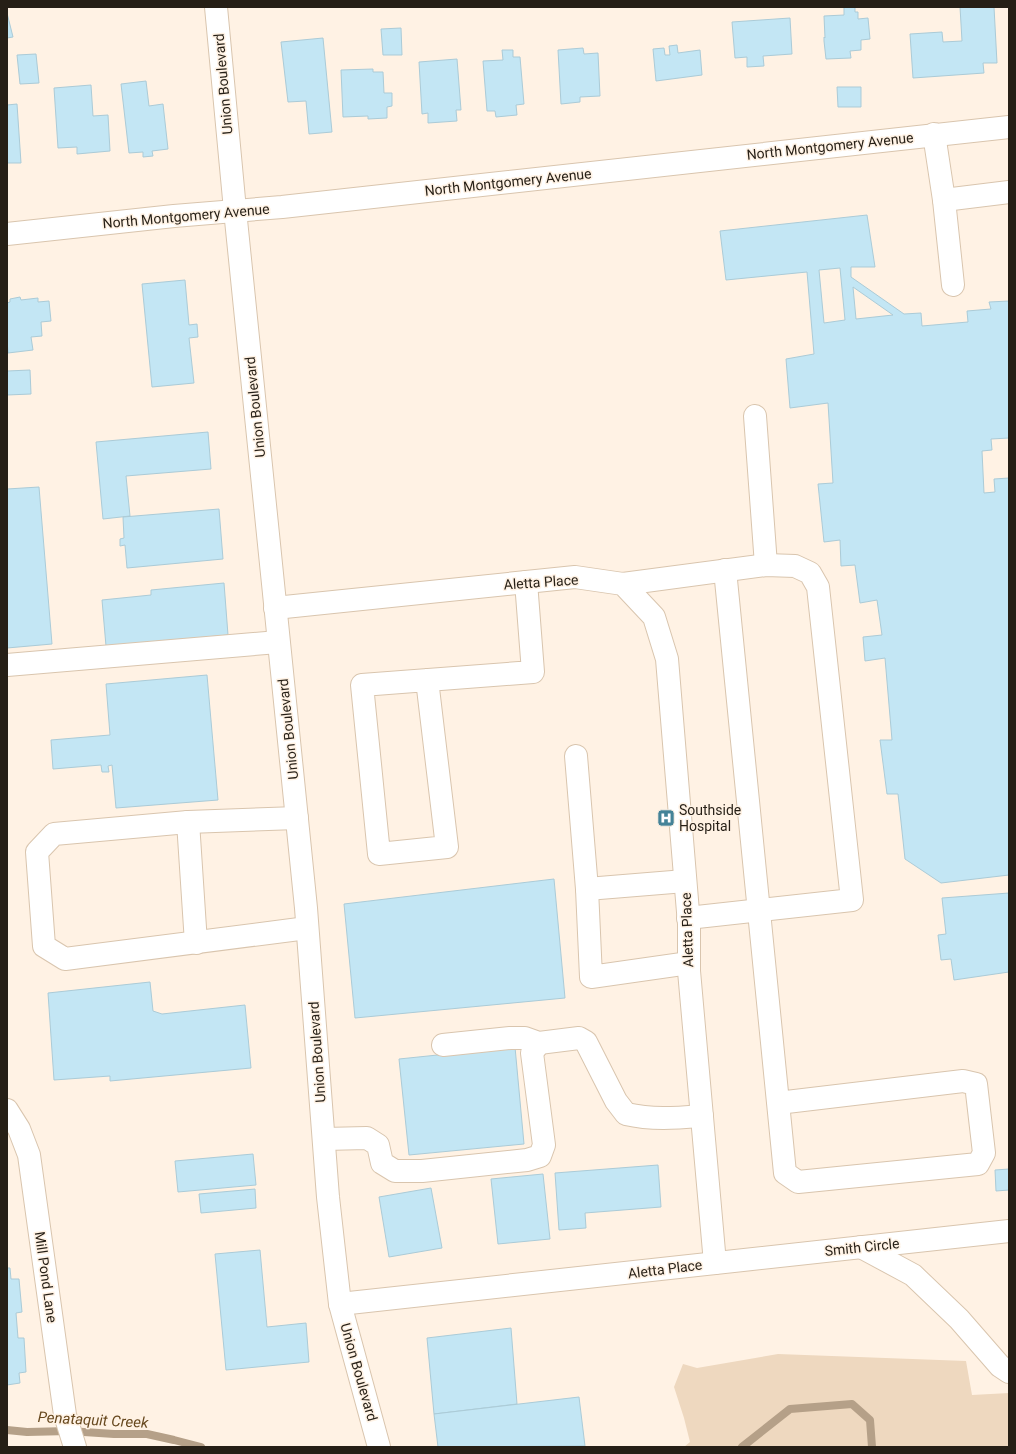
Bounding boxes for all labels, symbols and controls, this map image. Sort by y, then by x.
street label: Union Boulevard [211,33,235,135]
street label: North Montgomery Avenue [746,129,914,163]
street label: North Montgomery Avenue [424,165,592,199]
street label: North Montgomery Avenue [102,201,270,231]
street label: Union Boulevard [242,356,268,458]
street label: Aletta Place [503,571,579,593]
street label: Union Boulevard [275,678,301,780]
place label: Southside Hospital [679,802,741,834]
hospital icon: Southside Hospital [656,808,676,828]
street label: Aletta Place [678,892,696,968]
street label: Union Boulevard [305,1001,329,1103]
street label: Mill Pond Lane [32,1230,60,1324]
street label: Smith Circle [824,1235,900,1259]
street label: Aletta Place [627,1257,703,1281]
street label: Union Boulevard [337,1321,381,1423]
water label: Penataquit Creek [37,1408,149,1432]

